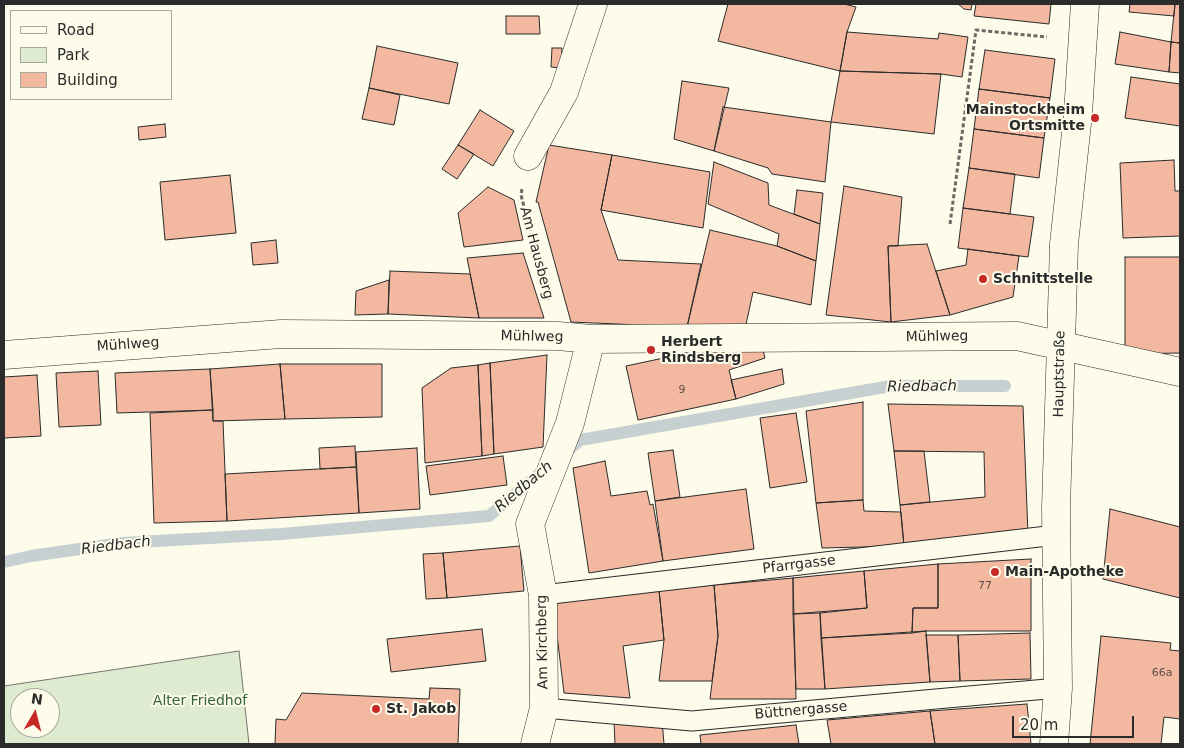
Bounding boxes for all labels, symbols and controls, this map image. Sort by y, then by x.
legend [10,10,172,100]
text: Road [57,21,95,39]
text: Park [57,46,89,64]
text: Building [57,71,118,89]
place label: Mainstockheim Ortsmitte [966,102,1085,134]
marker: Mainstockheim Ortsmitte [1089,112,1101,124]
street label: Am Hausberg [516,205,556,301]
place label: Schnittstelle [993,271,1093,287]
marker: Schnittstelle [977,273,989,285]
street label: Mühlweg [501,328,563,346]
street label: Mühlweg [906,328,968,346]
street label: Hauptstraße [1051,330,1069,418]
street label: Mühlweg [96,334,160,356]
place label: Herbert Rindsberg [661,334,741,367]
marker: Herbert Rindsberg [645,344,657,356]
water label: Riedbach [887,377,957,397]
house number: 9 [679,383,685,397]
water label: Riedbach [491,458,557,516]
water label: Riedbach [80,533,152,559]
street label: Pfarrgasse [761,552,837,578]
place label: Main-Apotheke [1005,564,1124,580]
marker: Main-Apotheke [989,566,1001,578]
house number: 77 [978,579,992,593]
street label: Am Kirchberg [534,595,552,689]
house number: 66a [1152,666,1172,680]
north arrow [10,688,60,738]
text: N [30,690,44,708]
park label: Alter Friedhof [153,693,247,709]
street label: Büttnergasse [754,699,848,723]
place label: St. Jakob [386,701,456,717]
marker: St. Jakob [370,703,382,715]
scale bar [1014,706,1136,738]
text: 20 m [1020,716,1058,734]

